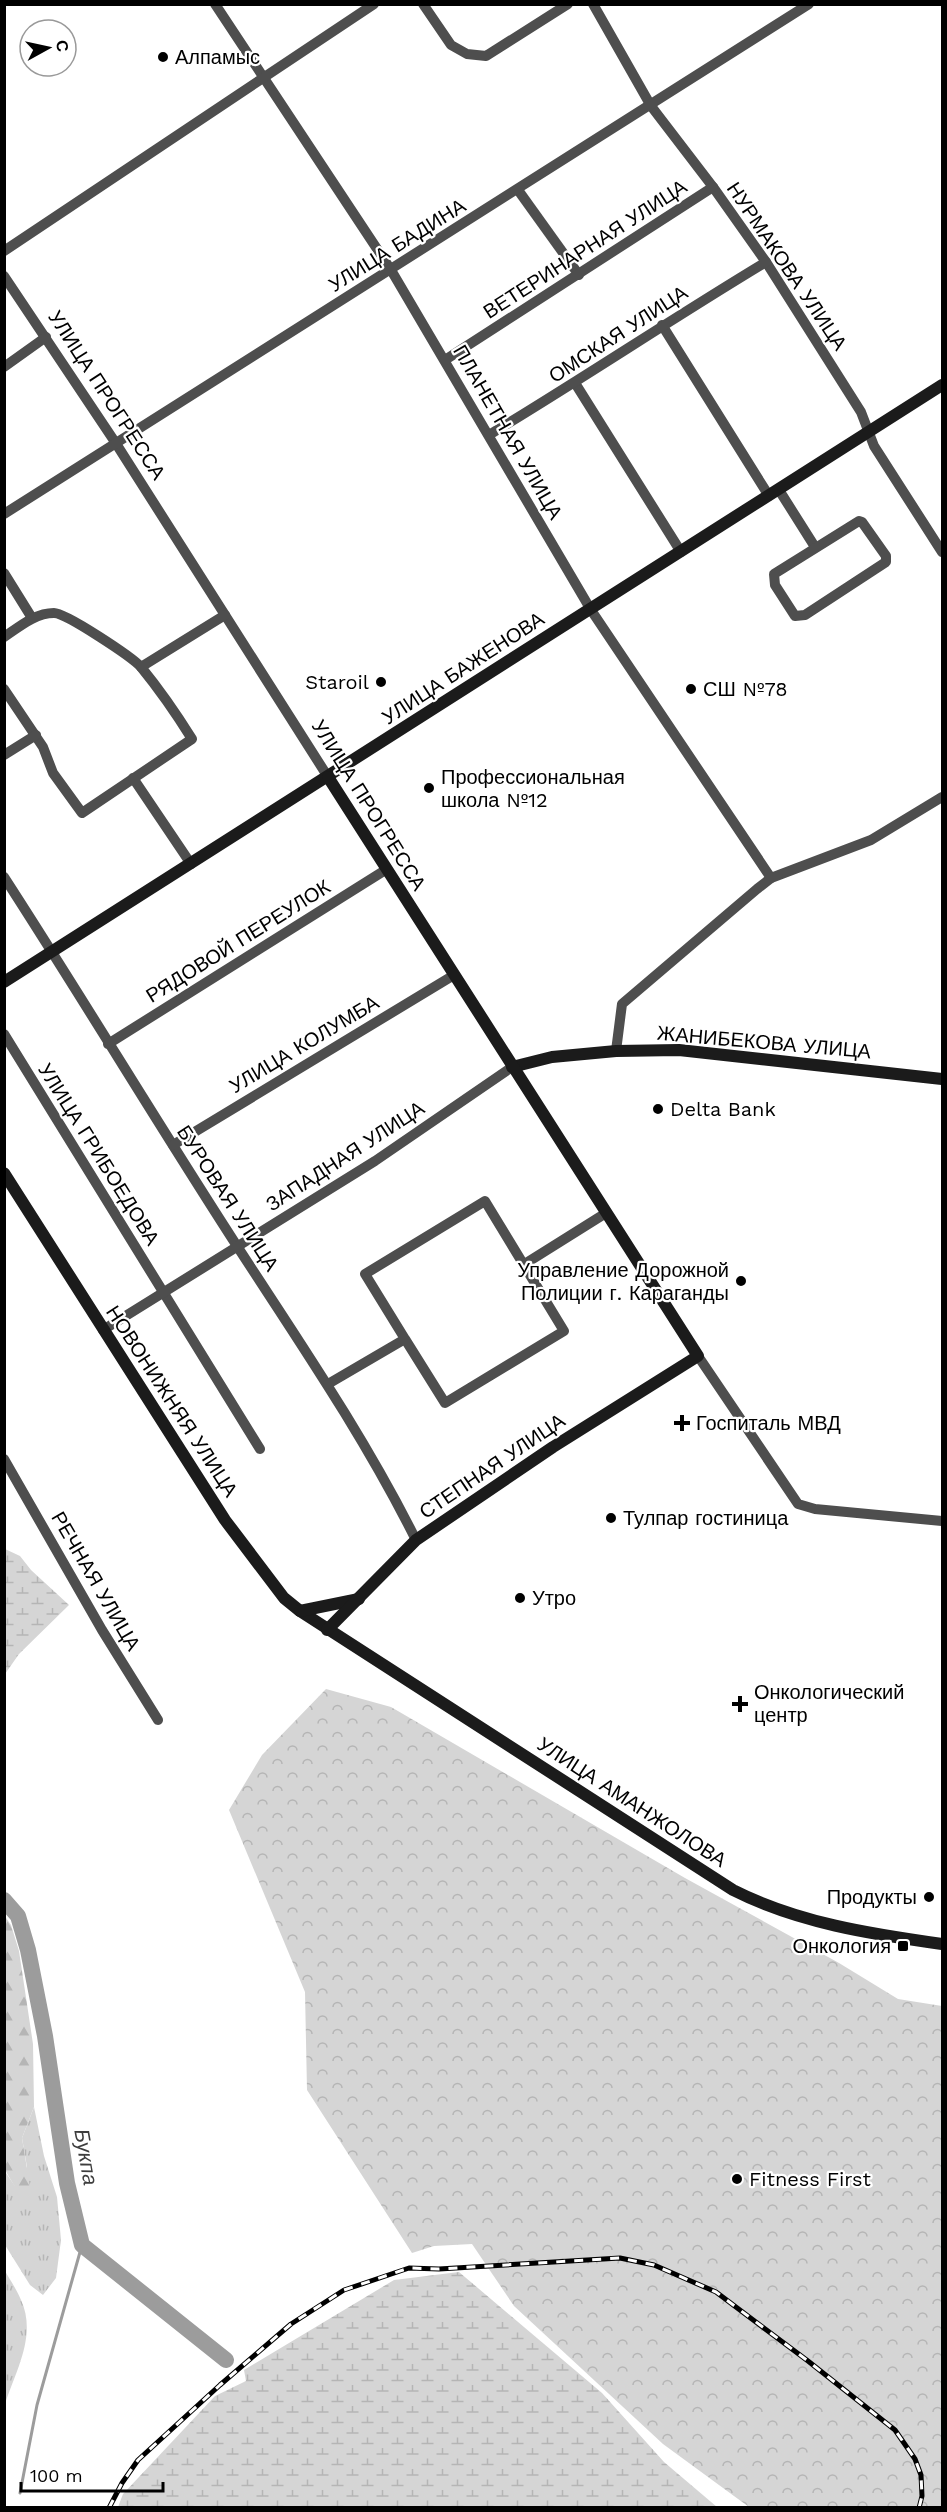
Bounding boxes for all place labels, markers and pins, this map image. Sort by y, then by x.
place label: Алпамыс [175,45,260,69]
marker: Алпамыс [156,50,170,64]
place label: Staroil [305,670,369,694]
marker: Staroil [374,675,388,689]
place label: СШ №78 [703,677,788,701]
marker: СШ №78 [684,682,698,696]
place label: Профессиональная школа №12 [441,765,625,812]
marker: Профессиональная школа №12 [422,781,436,795]
place label: Delta Bank [670,1097,776,1121]
marker: Delta Bank [651,1102,665,1116]
place label: Управление Дорожной Полиции г. Караганды [517,1258,729,1305]
marker: Управление Дорожной Полиции г. Караганды [734,1274,748,1288]
place label: Госпиталь МВД [696,1411,841,1435]
marker: Госпиталь МВД [673,1414,691,1432]
place label: Тулпар гостиница [623,1506,789,1530]
marker: Тулпар гостиница [604,1511,618,1525]
place label: Утро [532,1586,576,1610]
marker: Утро [513,1591,527,1605]
place label: Онкологический центр [754,1680,904,1727]
marker: Онкологический центр [731,1695,749,1713]
place label: Продукты [827,1885,917,1909]
marker: Продукты [922,1890,936,1904]
place label: Онкология [792,1934,891,1958]
marker: Онкология [896,1939,910,1953]
place label: Fitness First [749,2167,872,2191]
marker: Fitness First [730,2172,744,2186]

